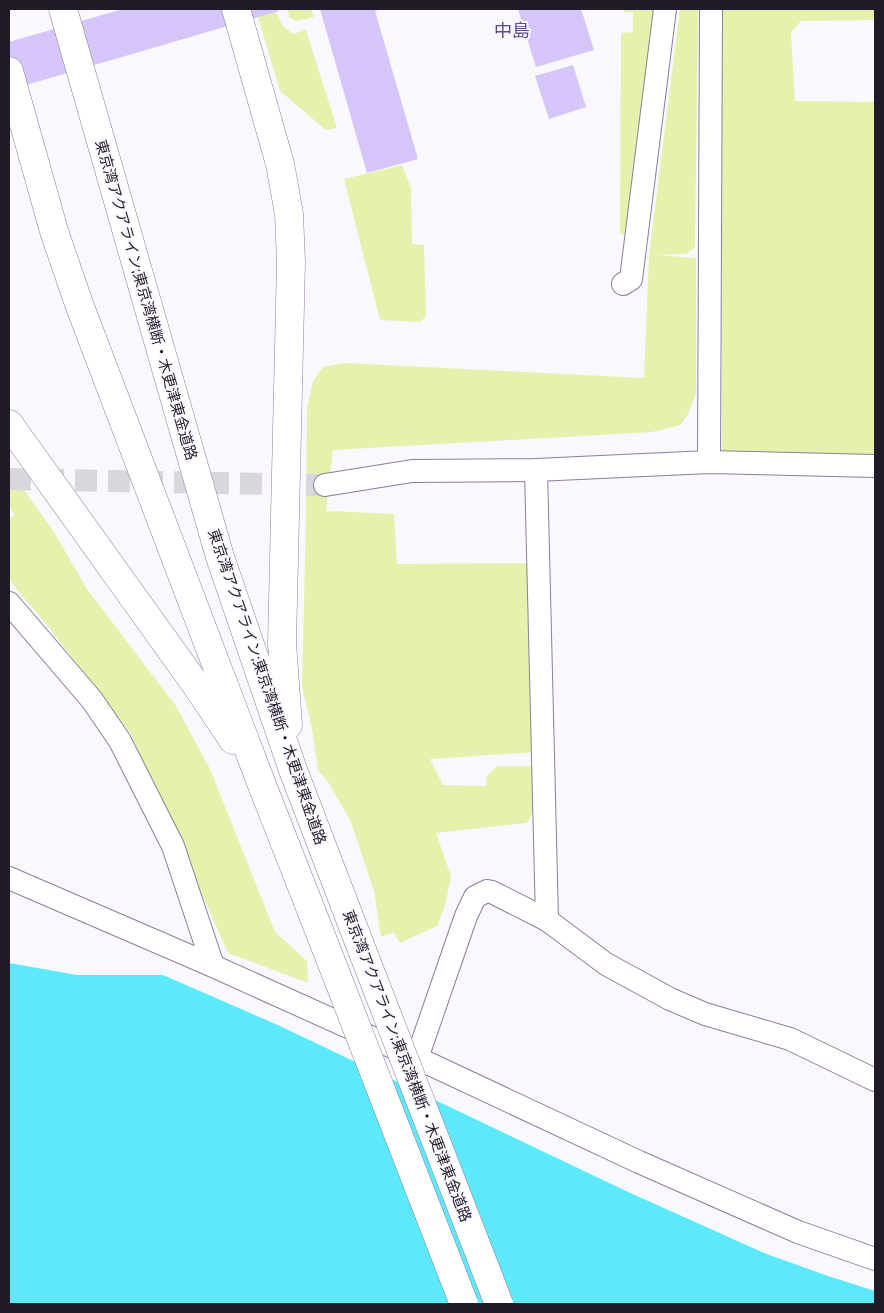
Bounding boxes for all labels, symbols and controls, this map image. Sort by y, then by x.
district label: 中島 [494,19,530,43]
street label: 東京湾アクアライン;東京湾横断・木更津東金道路 [91,137,201,463]
street label: 東京湾アクアライン;東京湾横断・木更津東金道路 [203,526,331,848]
street label: 東京湾アクアライン;東京湾横断・木更津東金道路 [338,907,476,1225]

